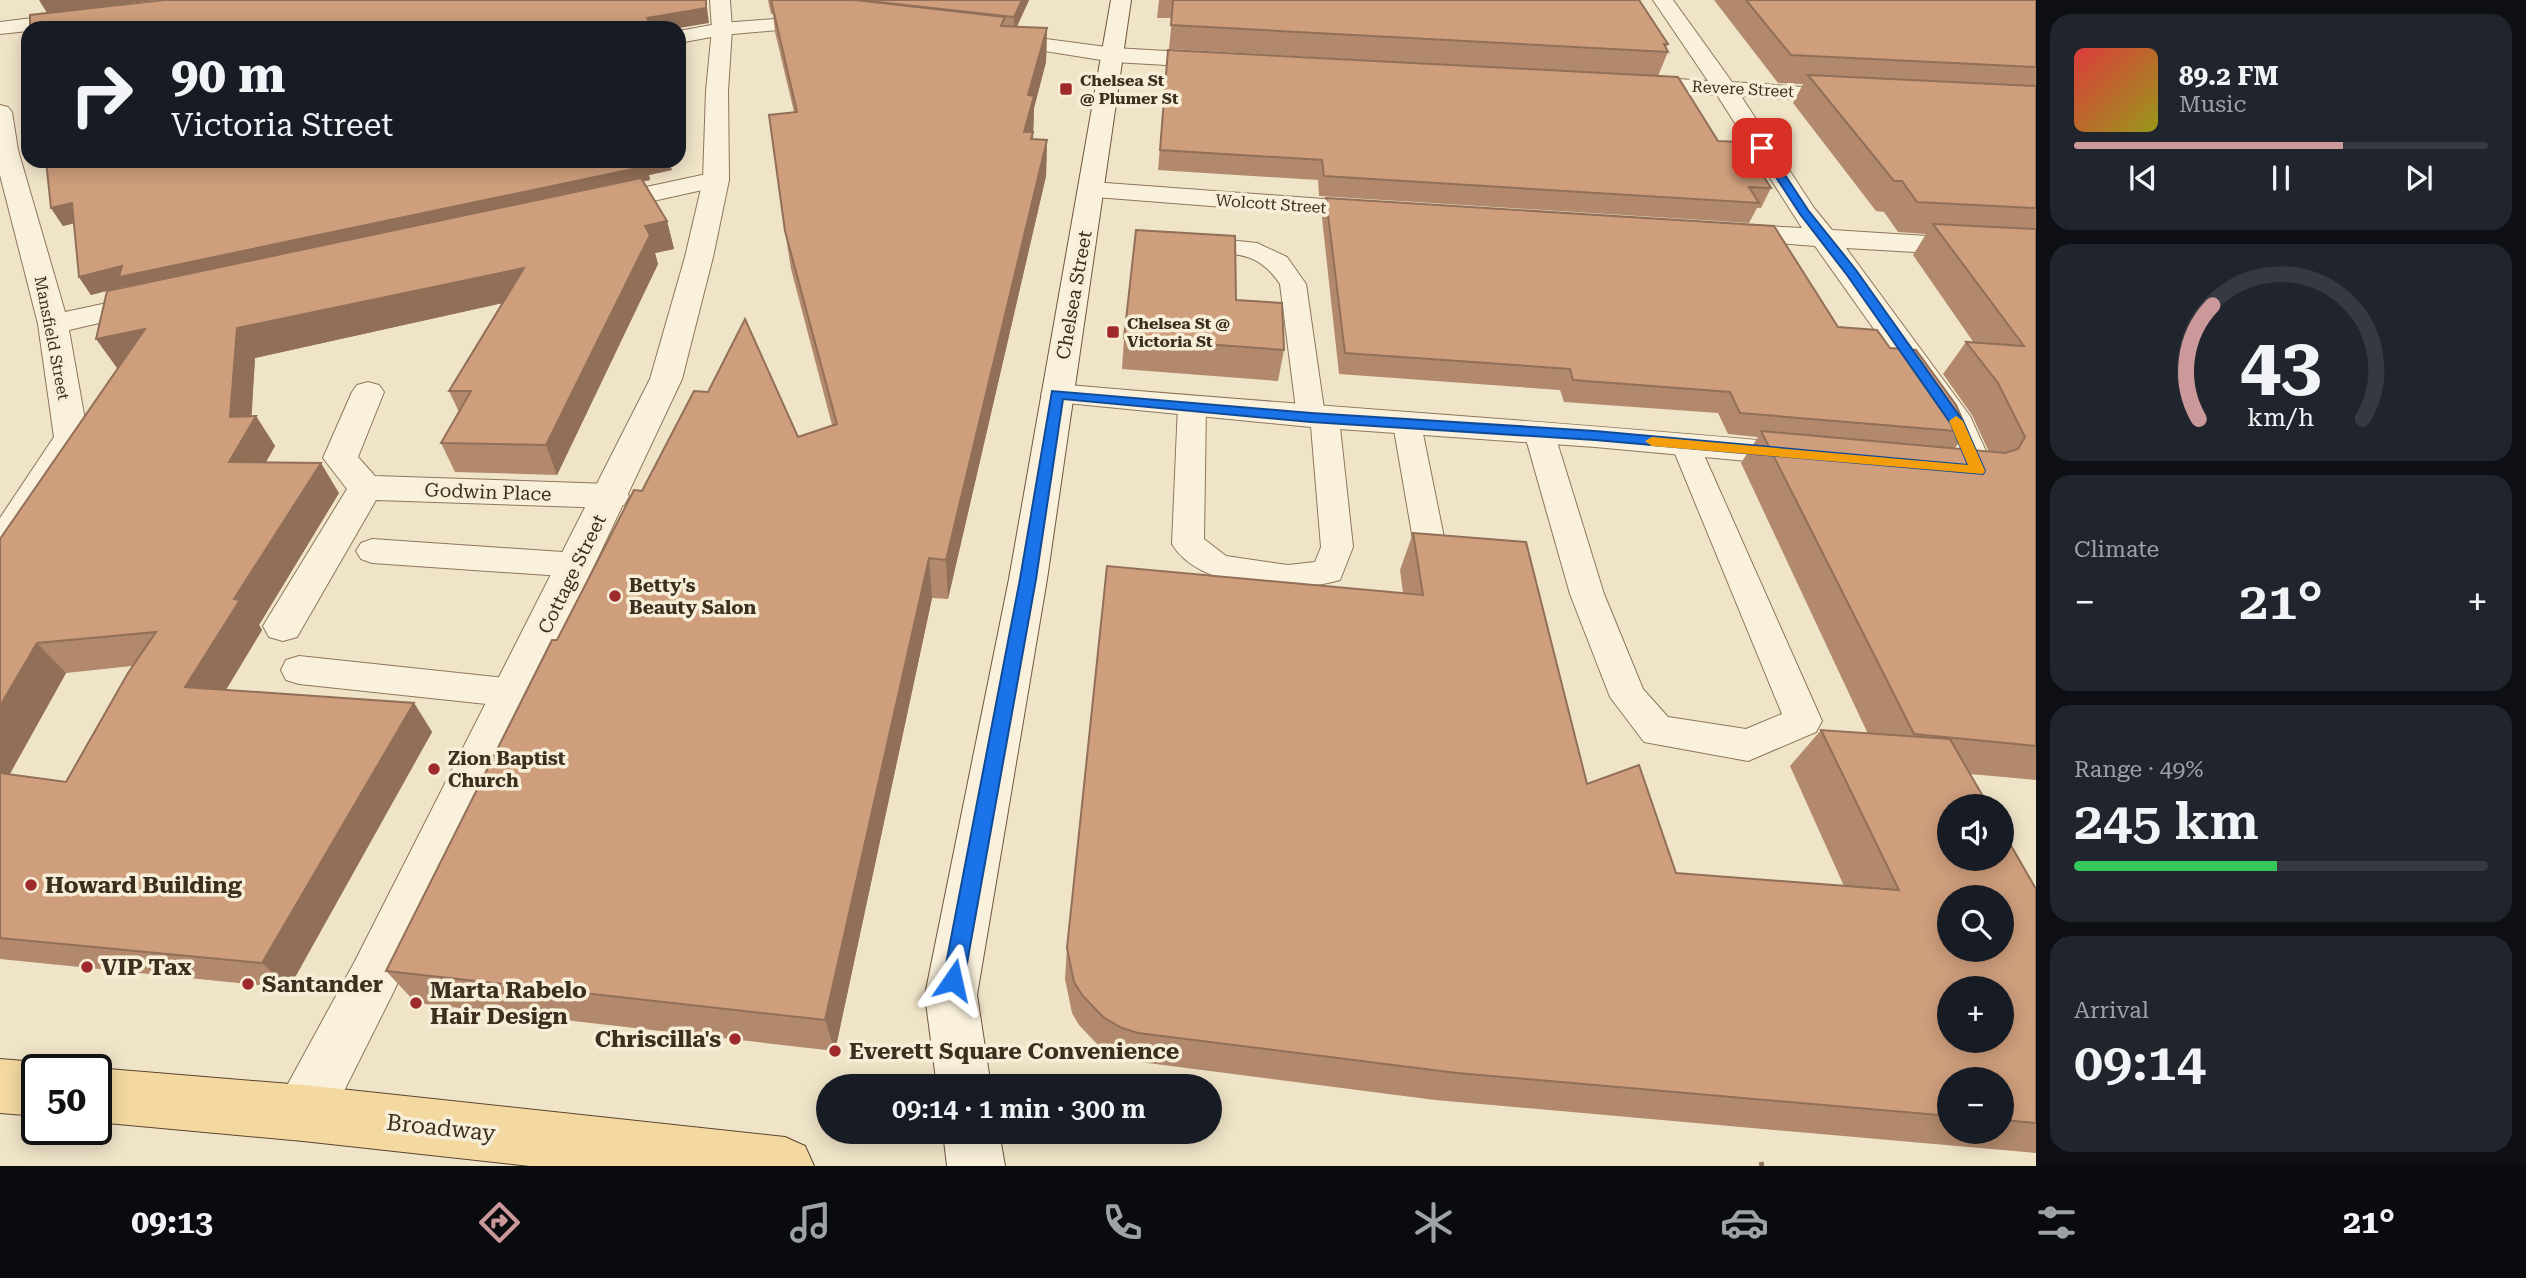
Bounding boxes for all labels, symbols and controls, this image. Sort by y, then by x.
text: 90 m [171,47,286,104]
icon: right [56,49,147,140]
text: 89.2 FM [2179,61,2279,91]
place label: Chelsea St @ Plumer St [1080,71,1179,108]
street label: Revere Street [1691,77,1795,101]
marker: Chelsea St @ Plumer St [1058,81,1074,97]
text: Music [2179,91,2246,118]
text: Victoria Street [171,106,393,144]
pin [1732,118,1792,178]
icon: arrive [1743,129,1781,167]
icon: previous [2124,159,2162,197]
icon: pause [2262,159,2300,197]
icon: next [2400,159,2438,197]
street label: Wolcott Street [1215,191,1327,217]
street label: Chelsea Street [1051,229,1097,361]
street label: Mansfield Street [31,274,73,402]
place label: Chelsea St @ Victoria St [1127,314,1230,351]
text: 43 [2240,322,2322,407]
marker: Chelsea St @ Victoria St [1105,324,1121,340]
text: km/h [2248,402,2314,431]
street label: Godwin Place [424,478,552,506]
street label: Cottage Street [533,511,611,637]
text: Climate [2074,536,2159,563]
text: 21° [2239,571,2323,632]
place label: Betty's Beauty Salon [629,574,756,619]
text: − [2074,580,2095,624]
text: + [2467,580,2488,624]
marker: Betty's Beauty Salon [607,588,623,604]
place label: Zion Baptist Church [448,747,566,792]
text: Range · 49% [2074,756,2203,783]
marker: Zion Baptist Church [426,761,442,777]
text: 245 km [2074,791,2259,852]
map controls [1937,794,2014,1144]
button: sound [1937,794,2014,871]
place label: Howard Building [45,872,243,899]
marker: Howard Building [23,877,39,893]
button: search [1937,885,2014,962]
position arrow [916,943,990,1017]
place label: VIP Tax [101,954,192,981]
marker: VIP Tax [79,959,95,975]
place label: Santander [262,971,383,998]
marker: Santander [240,976,256,992]
button: + [1937,976,2014,1053]
place label: Marta Rabelo Hair Design [430,977,587,1030]
marker: Marta Rabelo Hair Design [408,995,424,1011]
text: Arrival [2074,997,2149,1024]
place label: Chriscilla's [595,1026,721,1053]
marker: Chriscilla's [727,1031,743,1047]
text: 09:14 [2074,1032,2206,1093]
place label: Everett Square Convenience [849,1038,1179,1065]
marker: Everett Square Convenience [827,1043,843,1059]
speed limit sign: 50 [21,1054,112,1145]
button: − [1937,1067,2014,1144]
text: 09:14 · 1 min · 300 m [892,1094,1146,1124]
street label: Broadway [385,1109,497,1147]
icon: directions [475,1198,524,1247]
icon: music [786,1198,835,1247]
icon: phone [1098,1198,1147,1247]
icon: climate [1409,1198,1458,1247]
icon: car [1720,1198,1769,1247]
icon: filters [2032,1198,2081,1247]
text: 09:13 [131,1203,213,1241]
text: 21° [2343,1203,2395,1241]

